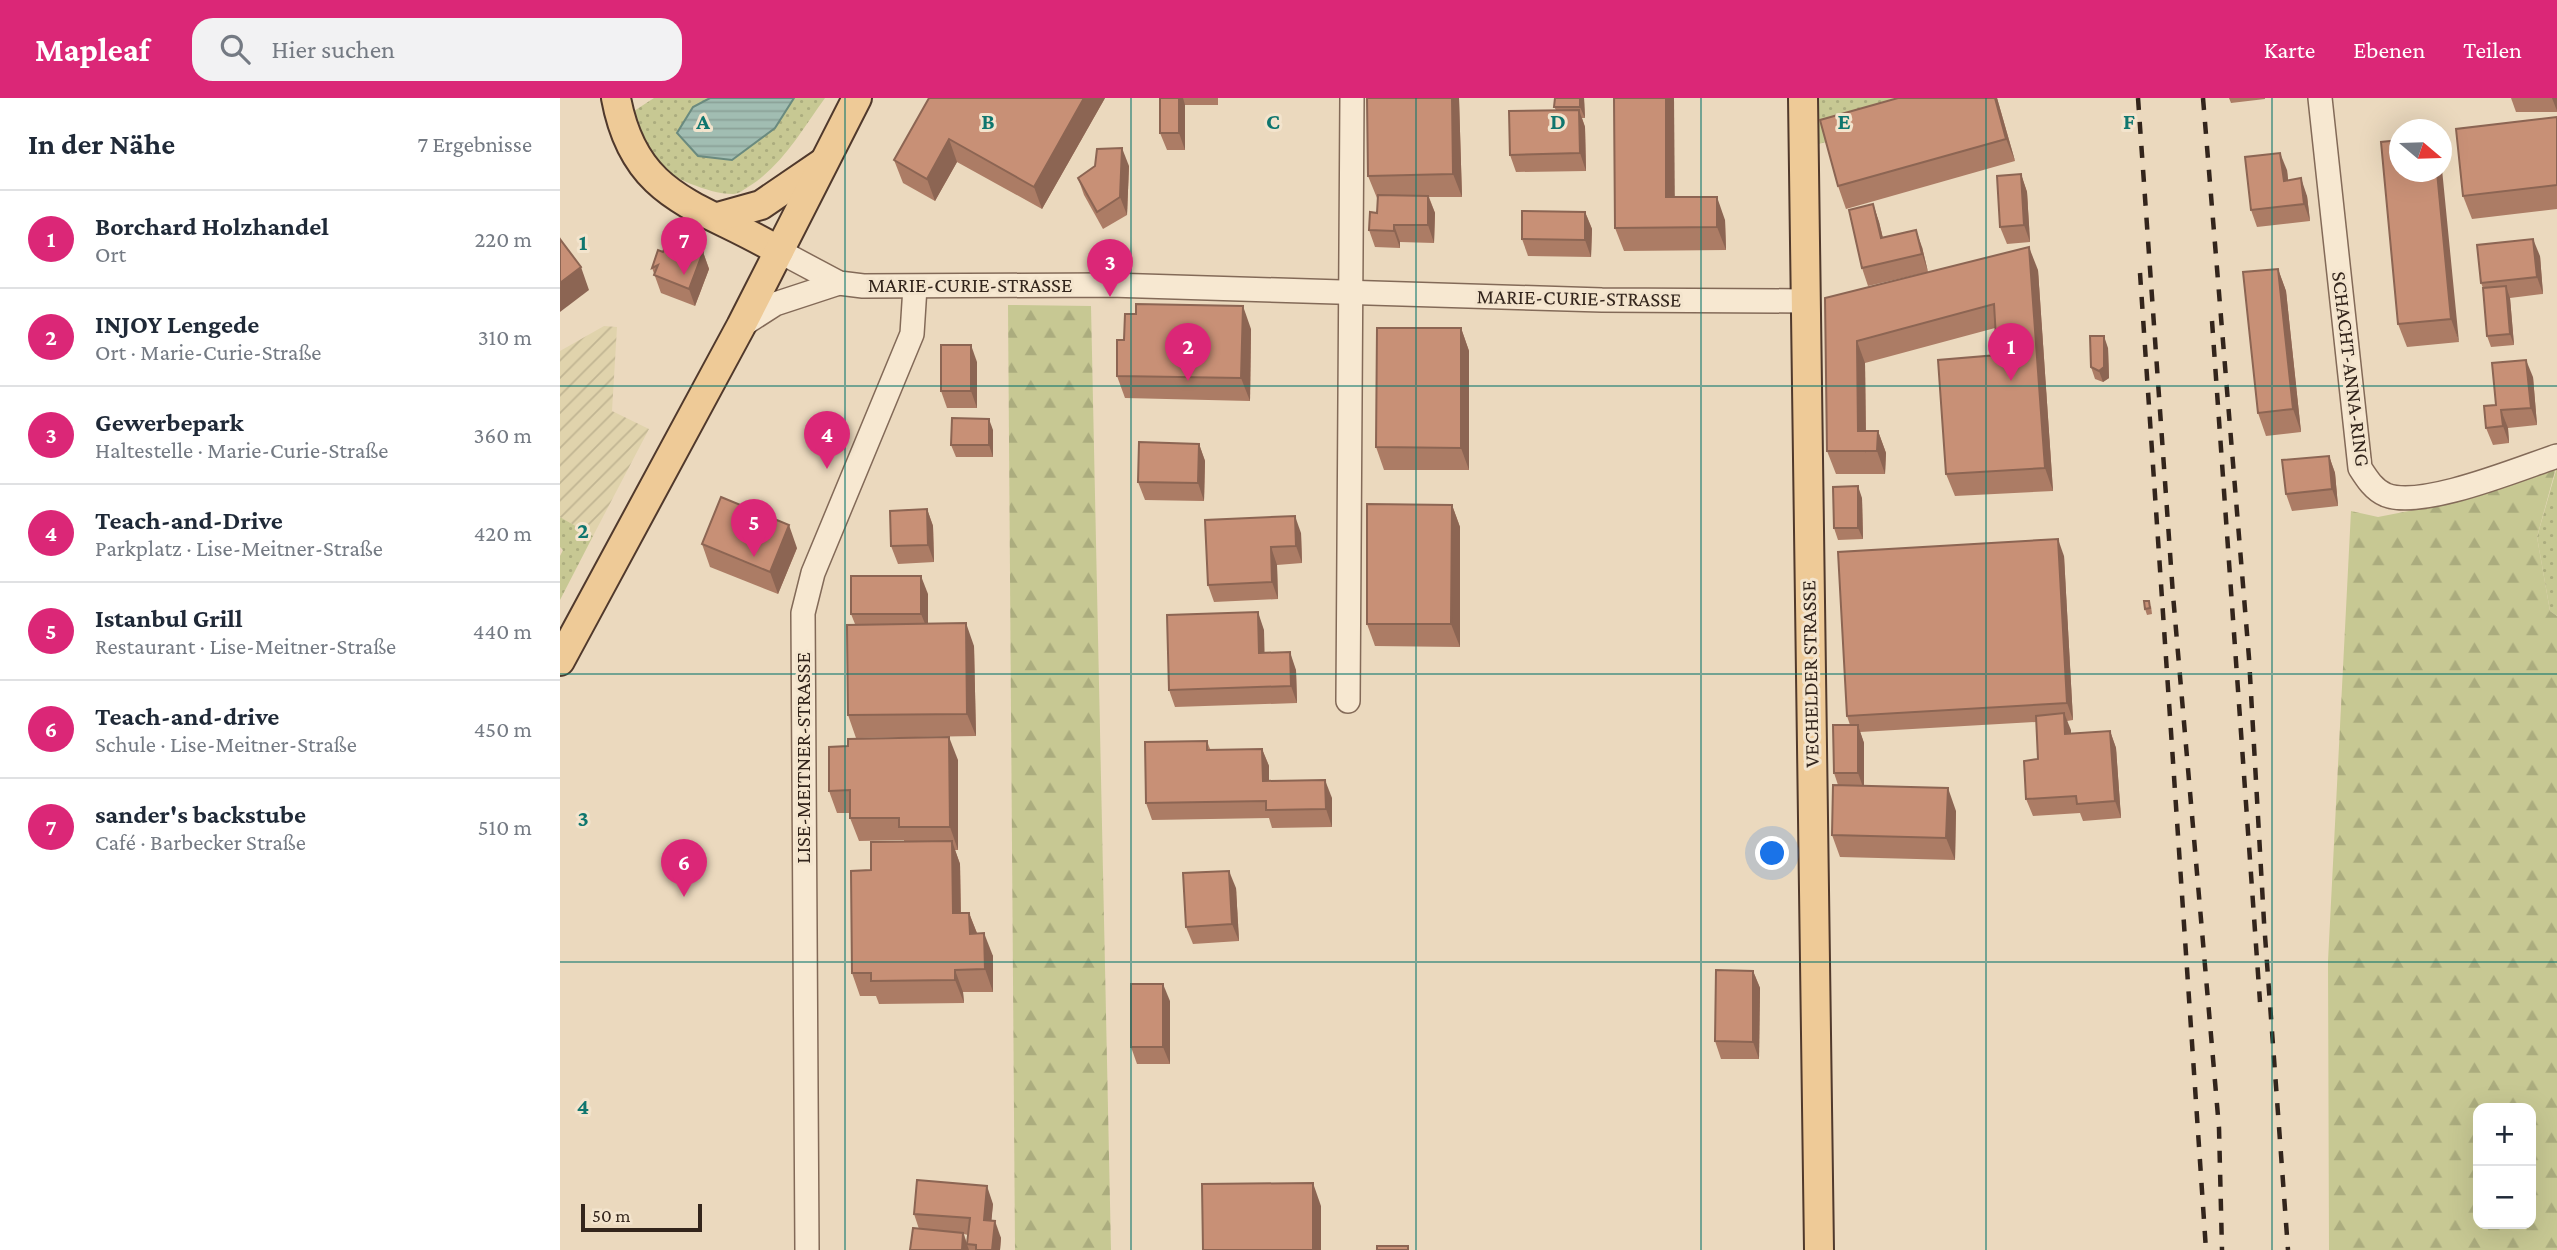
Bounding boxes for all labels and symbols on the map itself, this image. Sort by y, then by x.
text: A [695,108,710,134]
text: B [981,108,995,134]
text: C [1266,108,1280,134]
text: D [1550,108,1566,134]
text: E [1837,108,1851,134]
text: F [2123,108,2135,134]
north arrow [2389,119,2452,182]
pin: 7 [661,217,707,275]
text: 1 [579,229,588,255]
pin: 3 [1087,239,1133,297]
street label: SCHACHT-ANNA-RING [2327,270,2375,468]
street label: MARIE-CURIE-STRASSE [868,273,1072,297]
street label: MARIE-CURIE-STRASSE [1477,284,1681,312]
pin: 2 [1165,323,1211,381]
pin: 1 [1988,323,2034,381]
pin: 4 [804,411,850,469]
pin: 5 [731,499,777,557]
text: 2 [577,517,589,543]
street label: VECHELDER STRASSE [1796,580,1824,768]
street label: LISE-MEITNER-STRASSE [791,652,815,864]
text: 3 [577,805,589,831]
your location [1755,836,1789,870]
pin: 6 [661,839,707,897]
text: 4 [577,1093,589,1119]
scale bar [581,1201,702,1233]

